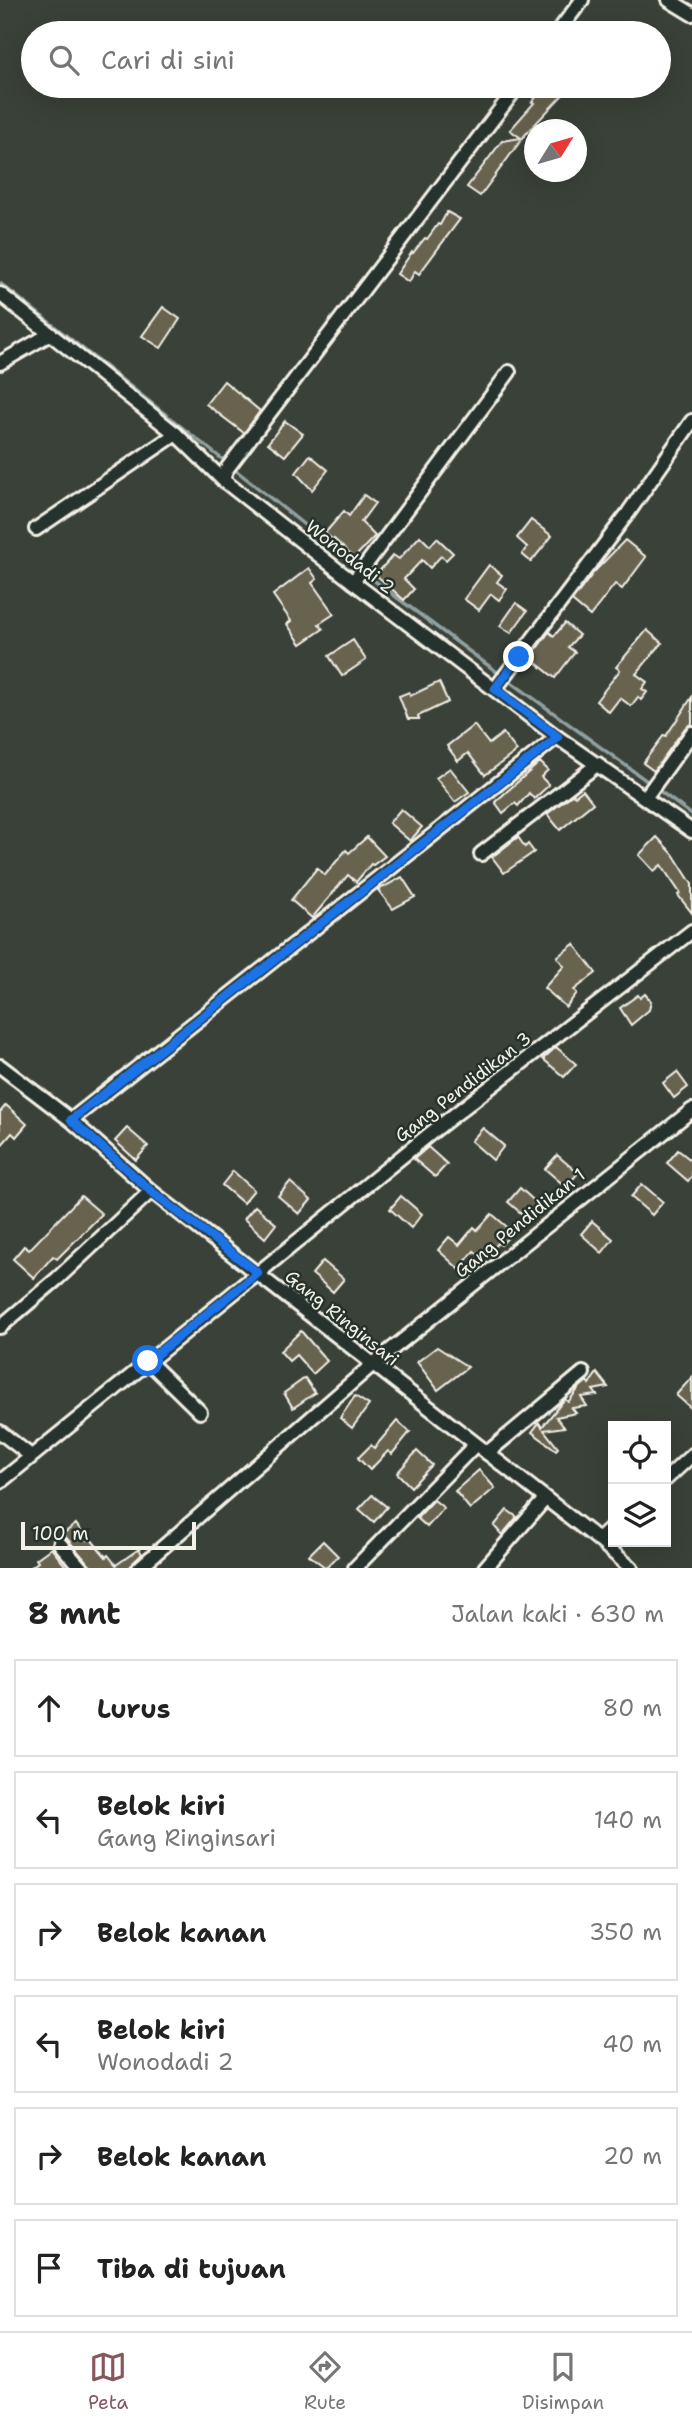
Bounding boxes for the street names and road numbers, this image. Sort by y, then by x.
street label: Wonodadi 2 [300,515,400,599]
street label: Gang Pendidikan 3 [390,1026,536,1148]
street label: Gang Pendidikan 1 [450,1163,590,1283]
street label: Gang Ringinsari [280,1265,404,1371]

